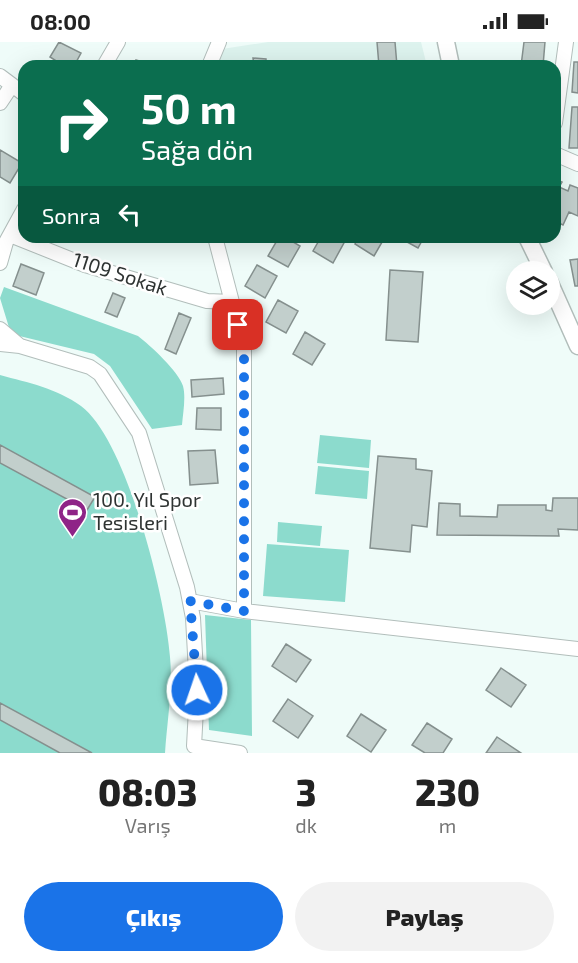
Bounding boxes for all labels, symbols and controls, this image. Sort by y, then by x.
text: 08:00 [30,8,91,34]
text: 50 m [141,82,237,132]
icon: right [42,84,120,162]
text: Sağa dön [141,133,253,165]
icon: left [113,198,146,231]
text: Sonra [42,202,101,228]
street label: 1109 Sokak [70,247,171,300]
map controls [506,261,560,315]
button: layers [506,261,560,315]
pin [212,299,263,350]
icon: arrive [221,308,254,341]
place label: 100. Yıl Spor Tesisleri [93,487,201,534]
sports icon: 100. Yıl Spor Tesisleri [56,496,88,538]
position arrow [165,658,229,722]
text: 08:03 [98,770,197,813]
text: 3 [296,770,317,813]
text: 230 [415,770,480,813]
text: Varış [125,813,171,837]
text: dk [295,813,317,837]
text: m [439,813,456,837]
button: Çıkış [24,882,283,951]
button: Paylaş [295,882,554,951]

